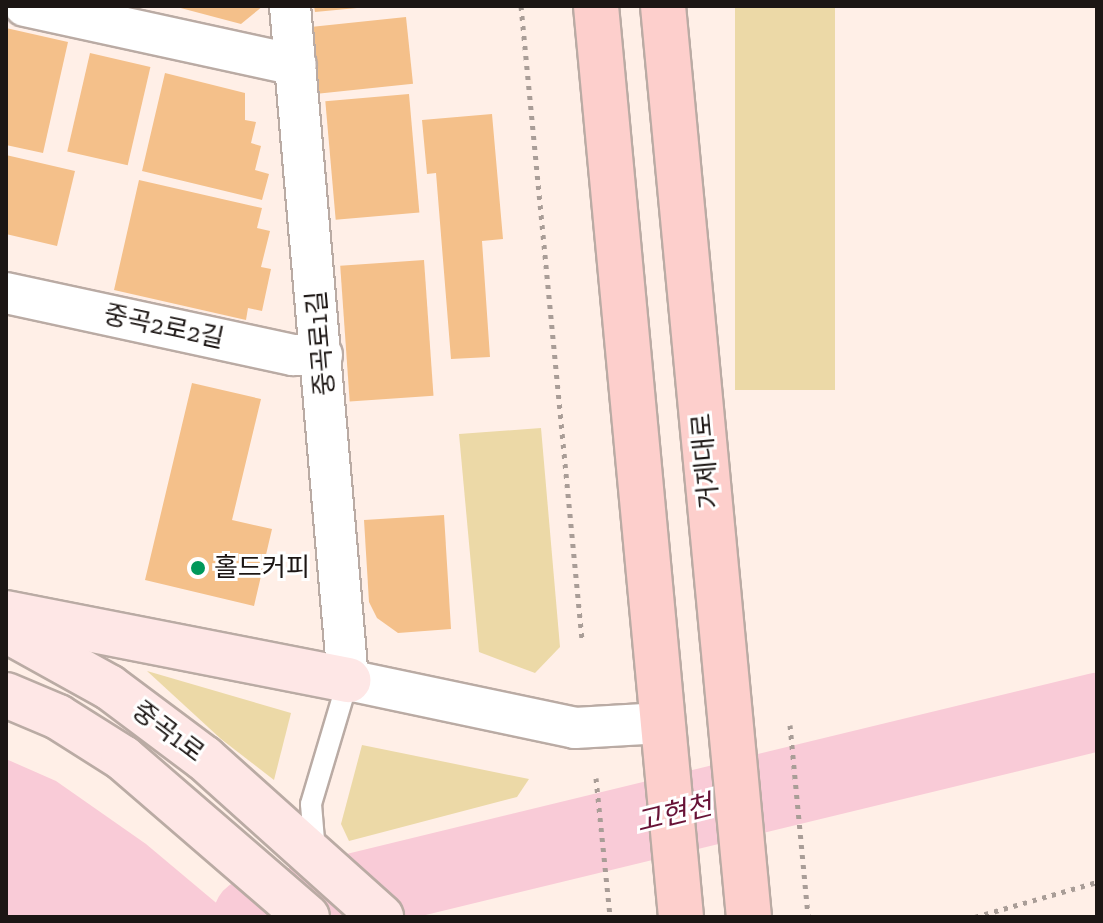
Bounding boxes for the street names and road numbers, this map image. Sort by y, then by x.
street label: 중곡로1길 [301,289,341,397]
street label: 중곡2로2길 [101,299,227,355]
street label: 거제대로 [686,412,726,510]
street label: 중곡1로 [126,695,210,769]

